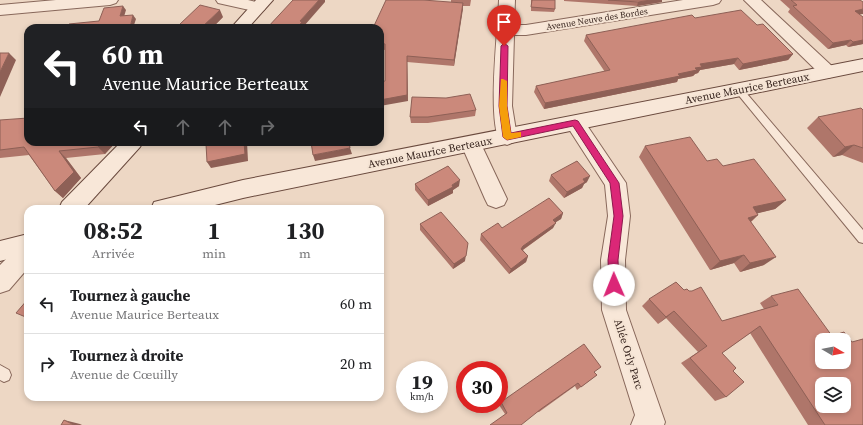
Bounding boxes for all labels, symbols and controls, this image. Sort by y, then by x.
pin [487,5,521,46]
street label: Avenue Neuve des Bordes [545,5,649,33]
icon: arrive [493,11,515,33]
text: 60 m [102,35,164,73]
icon: left [36,40,88,92]
street label: Avenue Maurice Berteaux [684,69,811,108]
text: Avenue Maurice Berteaux [102,71,308,96]
icon: left [130,116,152,138]
icon: ahead [172,116,194,138]
icon: ahead [214,116,236,138]
icon: right [256,116,278,138]
street label: Avenue Maurice Berteaux [367,133,494,172]
text: 08:52 [84,214,143,247]
text: 1 [208,214,221,247]
text: 130 [285,214,324,247]
text: Arrivée [92,245,135,262]
text: min [202,245,226,262]
text: m [299,245,311,262]
position arrow [593,264,635,306]
text: Tournez à gauche [70,285,190,306]
icon: left [36,293,58,315]
text: 60 m [340,293,372,314]
text: Avenue Maurice Berteaux [70,306,219,323]
street label: Allée Orly Parc [610,317,647,392]
north arrow [815,333,851,369]
map controls [815,333,851,413]
text: Tournez à droite [70,345,183,366]
icon: right [36,353,58,375]
text: 20 m [340,353,372,374]
speed limit sign: 30 [456,361,508,413]
text: Avenue de Cœuilly [70,366,178,383]
text: 19 [411,368,433,396]
button: layers [815,377,851,413]
text: km/h [410,390,434,403]

